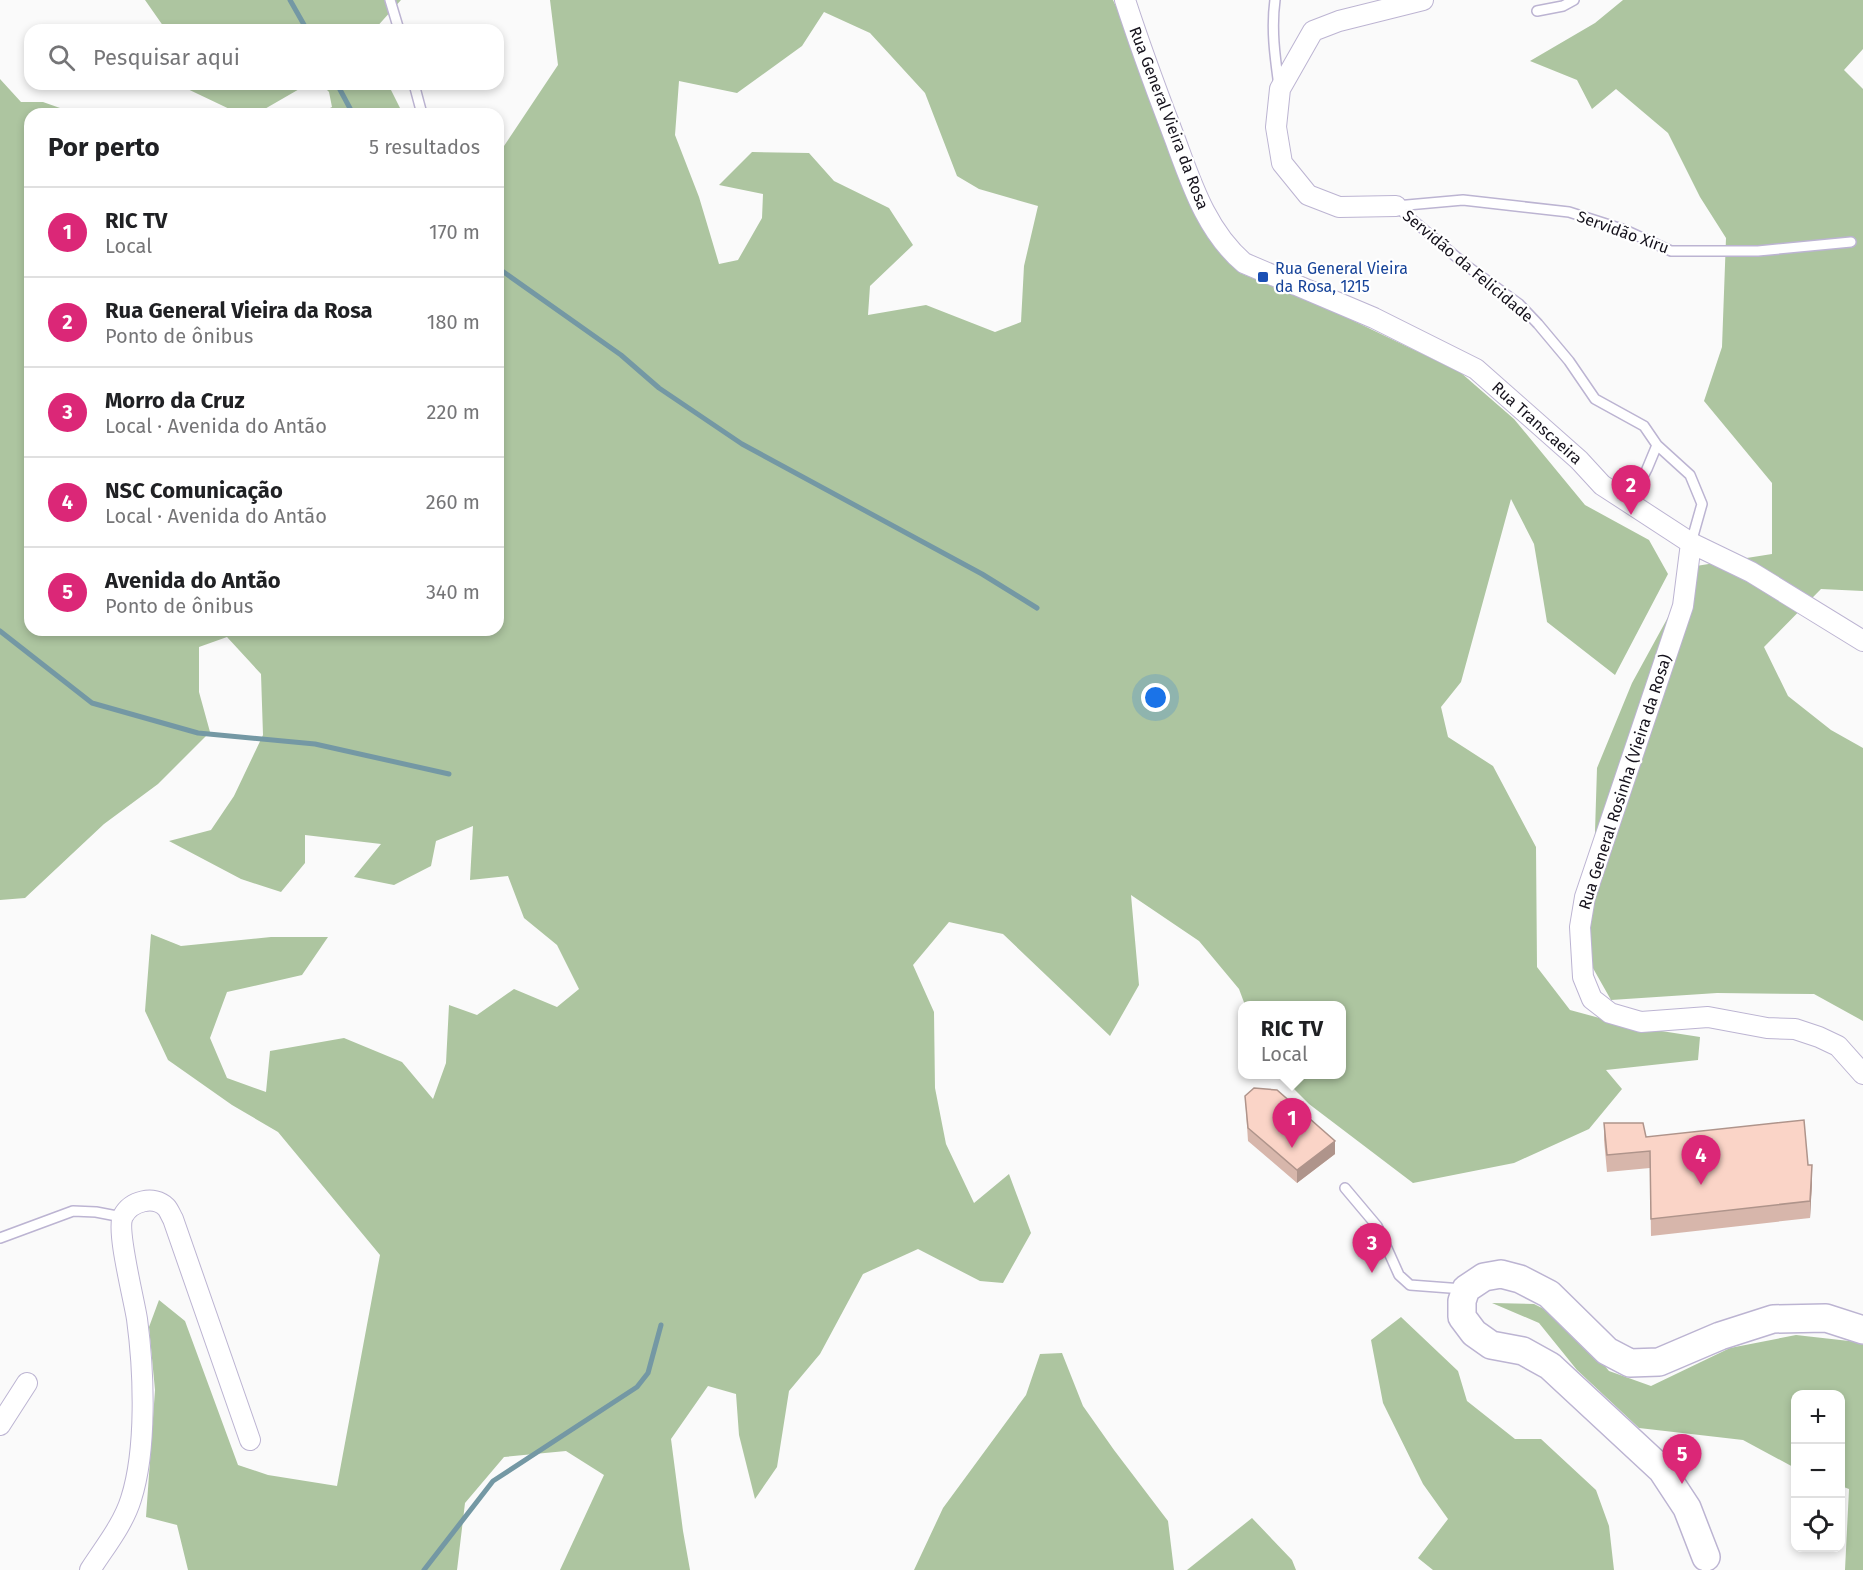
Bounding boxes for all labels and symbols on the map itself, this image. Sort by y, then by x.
street label: Rua General Vieira da Rosa [1125,24,1213,212]
street label: Servidão da Felicidade [1399,206,1537,326]
street label: Servidão Xiru [1574,207,1672,257]
place label: Rua General Vieira da Rosa, 1215 [1275,259,1408,296]
marker: Rua General Vieira da Rosa, 1215 [1256,270,1270,284]
street label: Rua Transcaeira [1488,378,1586,468]
pin: 2 [1612,466,1650,515]
street label: Rua General Rosinha (Vieira da Rosa) [1575,652,1675,912]
your location [1141,683,1170,712]
pin: 1 [1272,1098,1312,1148]
pin: 4 [1682,1136,1720,1185]
pin: 3 [1352,1224,1392,1273]
pin: 5 [1662,1434,1702,1484]

